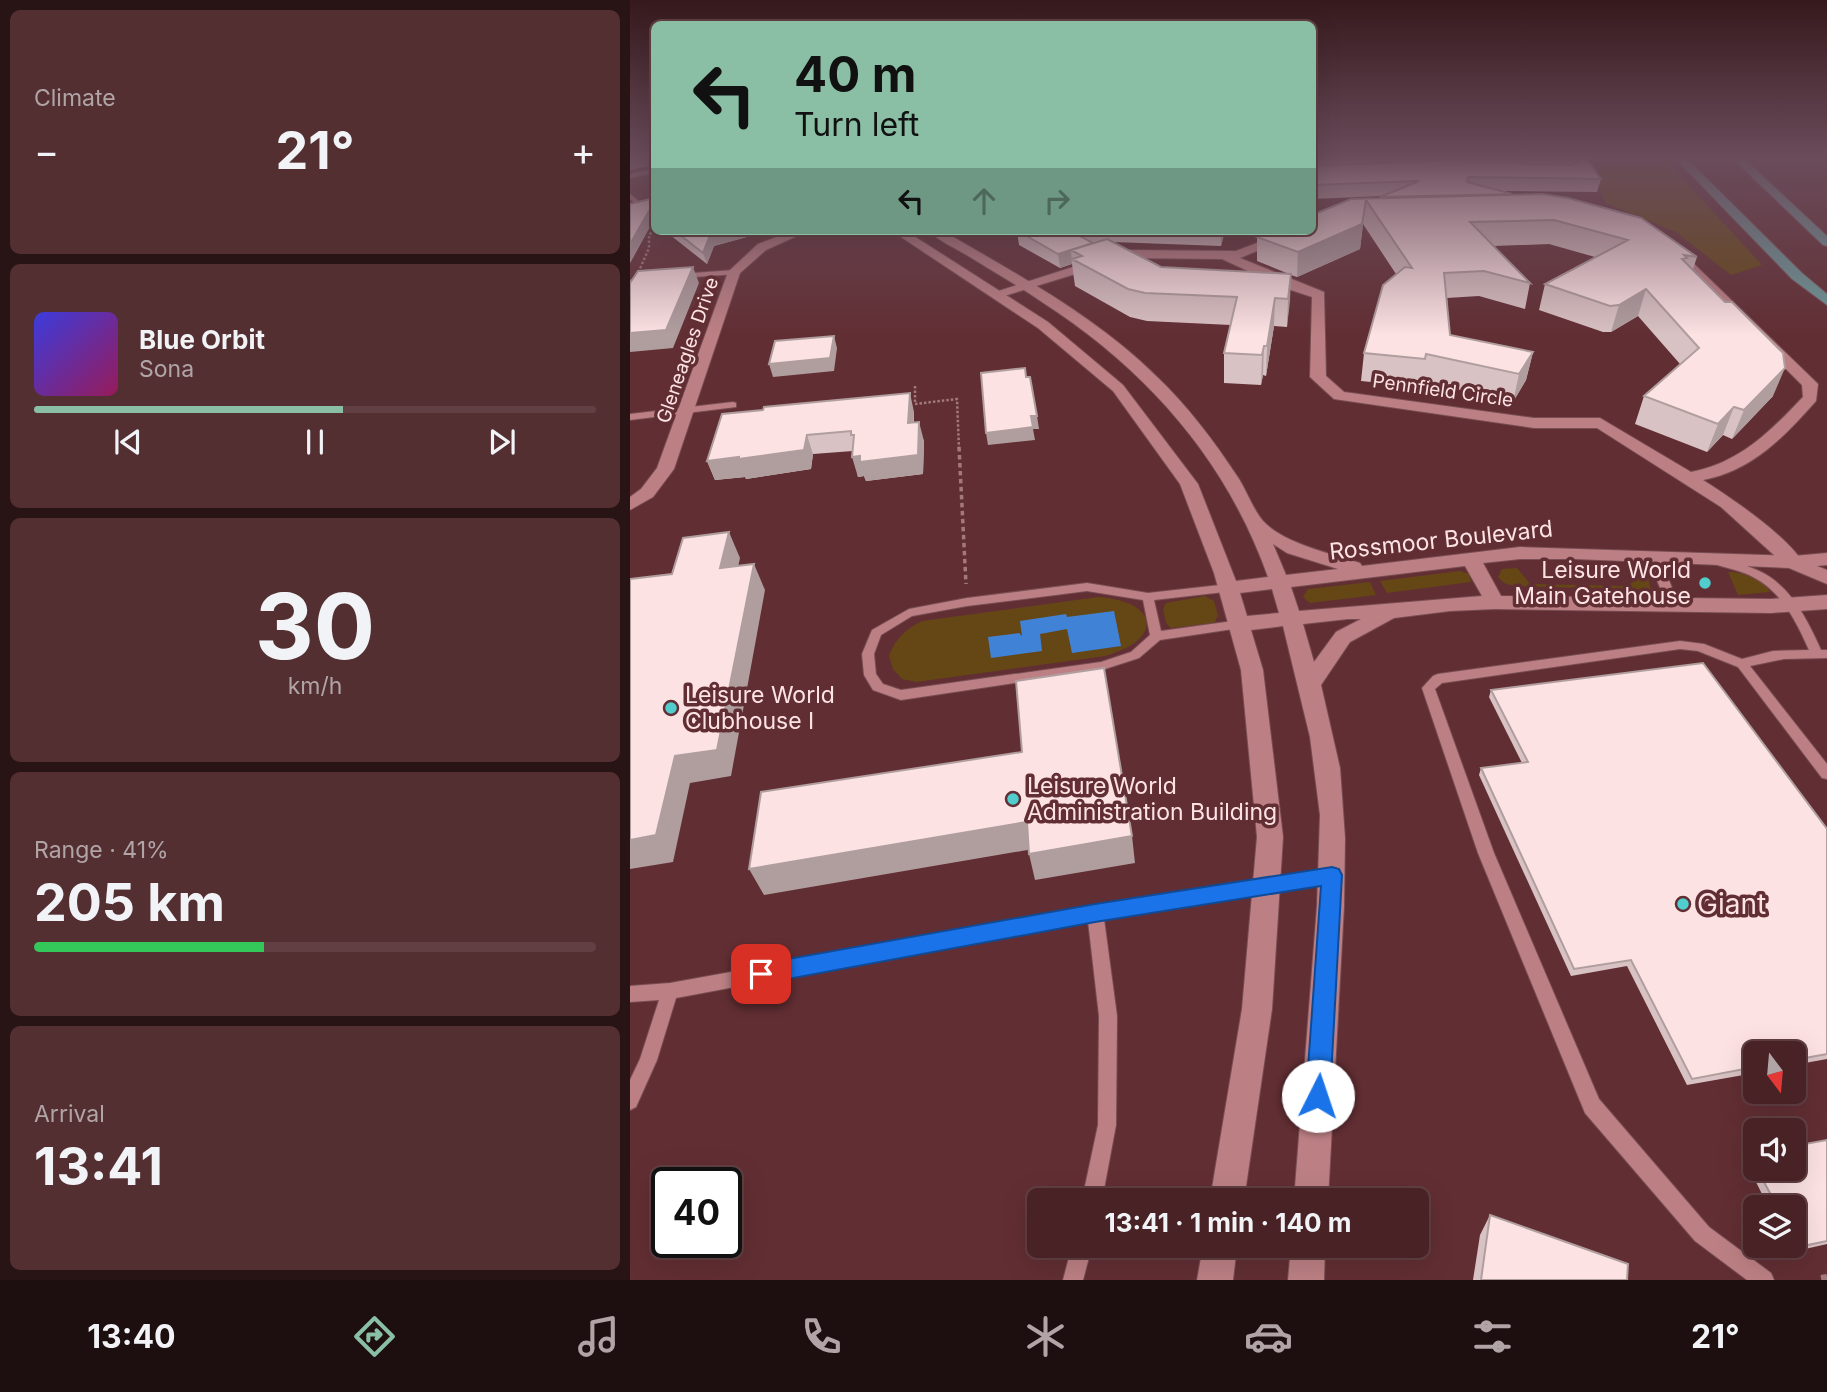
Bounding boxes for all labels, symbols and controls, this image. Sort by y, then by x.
text: 40 m [794,45,917,104]
icon: left [679,49,770,140]
text: Climate [34,84,116,112]
text: Turn left [794,105,919,144]
text: 21° [275,119,355,182]
text: − [34,128,59,174]
text: + [571,128,596,174]
icon: left [892,182,930,220]
icon: ahead [965,182,1003,220]
icon: right [1038,182,1076,220]
street label: Gleneagles Drive [652,274,723,426]
text: Blue Orbit [139,324,265,355]
text: Sona [139,355,194,383]
street label: Pennfield Circle [1371,369,1515,412]
icon: previous [109,423,147,461]
icon: pause [296,423,334,461]
icon: next [483,423,521,461]
street label: Rossmoor Boulevard [1328,514,1554,566]
place label: Leisure World Main Gatehouse [1514,556,1691,610]
text: 30 [255,571,375,681]
marker: Leisure World Main Gatehouse [1697,575,1713,591]
text: km/h [288,672,342,700]
place label: Leisure World Clubhouse I [685,681,835,735]
marker: Leisure World Clubhouse I [663,700,679,716]
place label: Leisure World Administration Building [1027,772,1277,826]
marker: Leisure World Administration Building [1005,791,1021,807]
text: Range · 41% [34,836,169,864]
text: 205 km [34,871,225,934]
place label: Giant [1697,887,1766,921]
marker: Giant [1675,896,1691,912]
pin [731,944,791,1004]
icon: arrive [742,955,780,993]
north arrow [1743,1041,1806,1104]
map controls [1743,1041,1806,1258]
position arrow [1281,1059,1355,1133]
text: Arrival [34,1100,105,1128]
button: sound [1743,1118,1806,1181]
text: 13:41 [34,1135,163,1198]
speed limit sign: 40 [651,1167,742,1258]
button: layers [1743,1195,1806,1258]
text: 13:41 · 1 min · 140 m [1104,1207,1352,1238]
icon: directions [350,1312,399,1361]
icon: music [574,1312,623,1361]
icon: phone [797,1312,846,1361]
icon: climate [1021,1312,1070,1361]
icon: car [1244,1312,1293,1361]
icon: filters [1468,1312,1517,1361]
text: 13:40 [87,1317,176,1356]
text: 21° [1691,1317,1740,1356]

